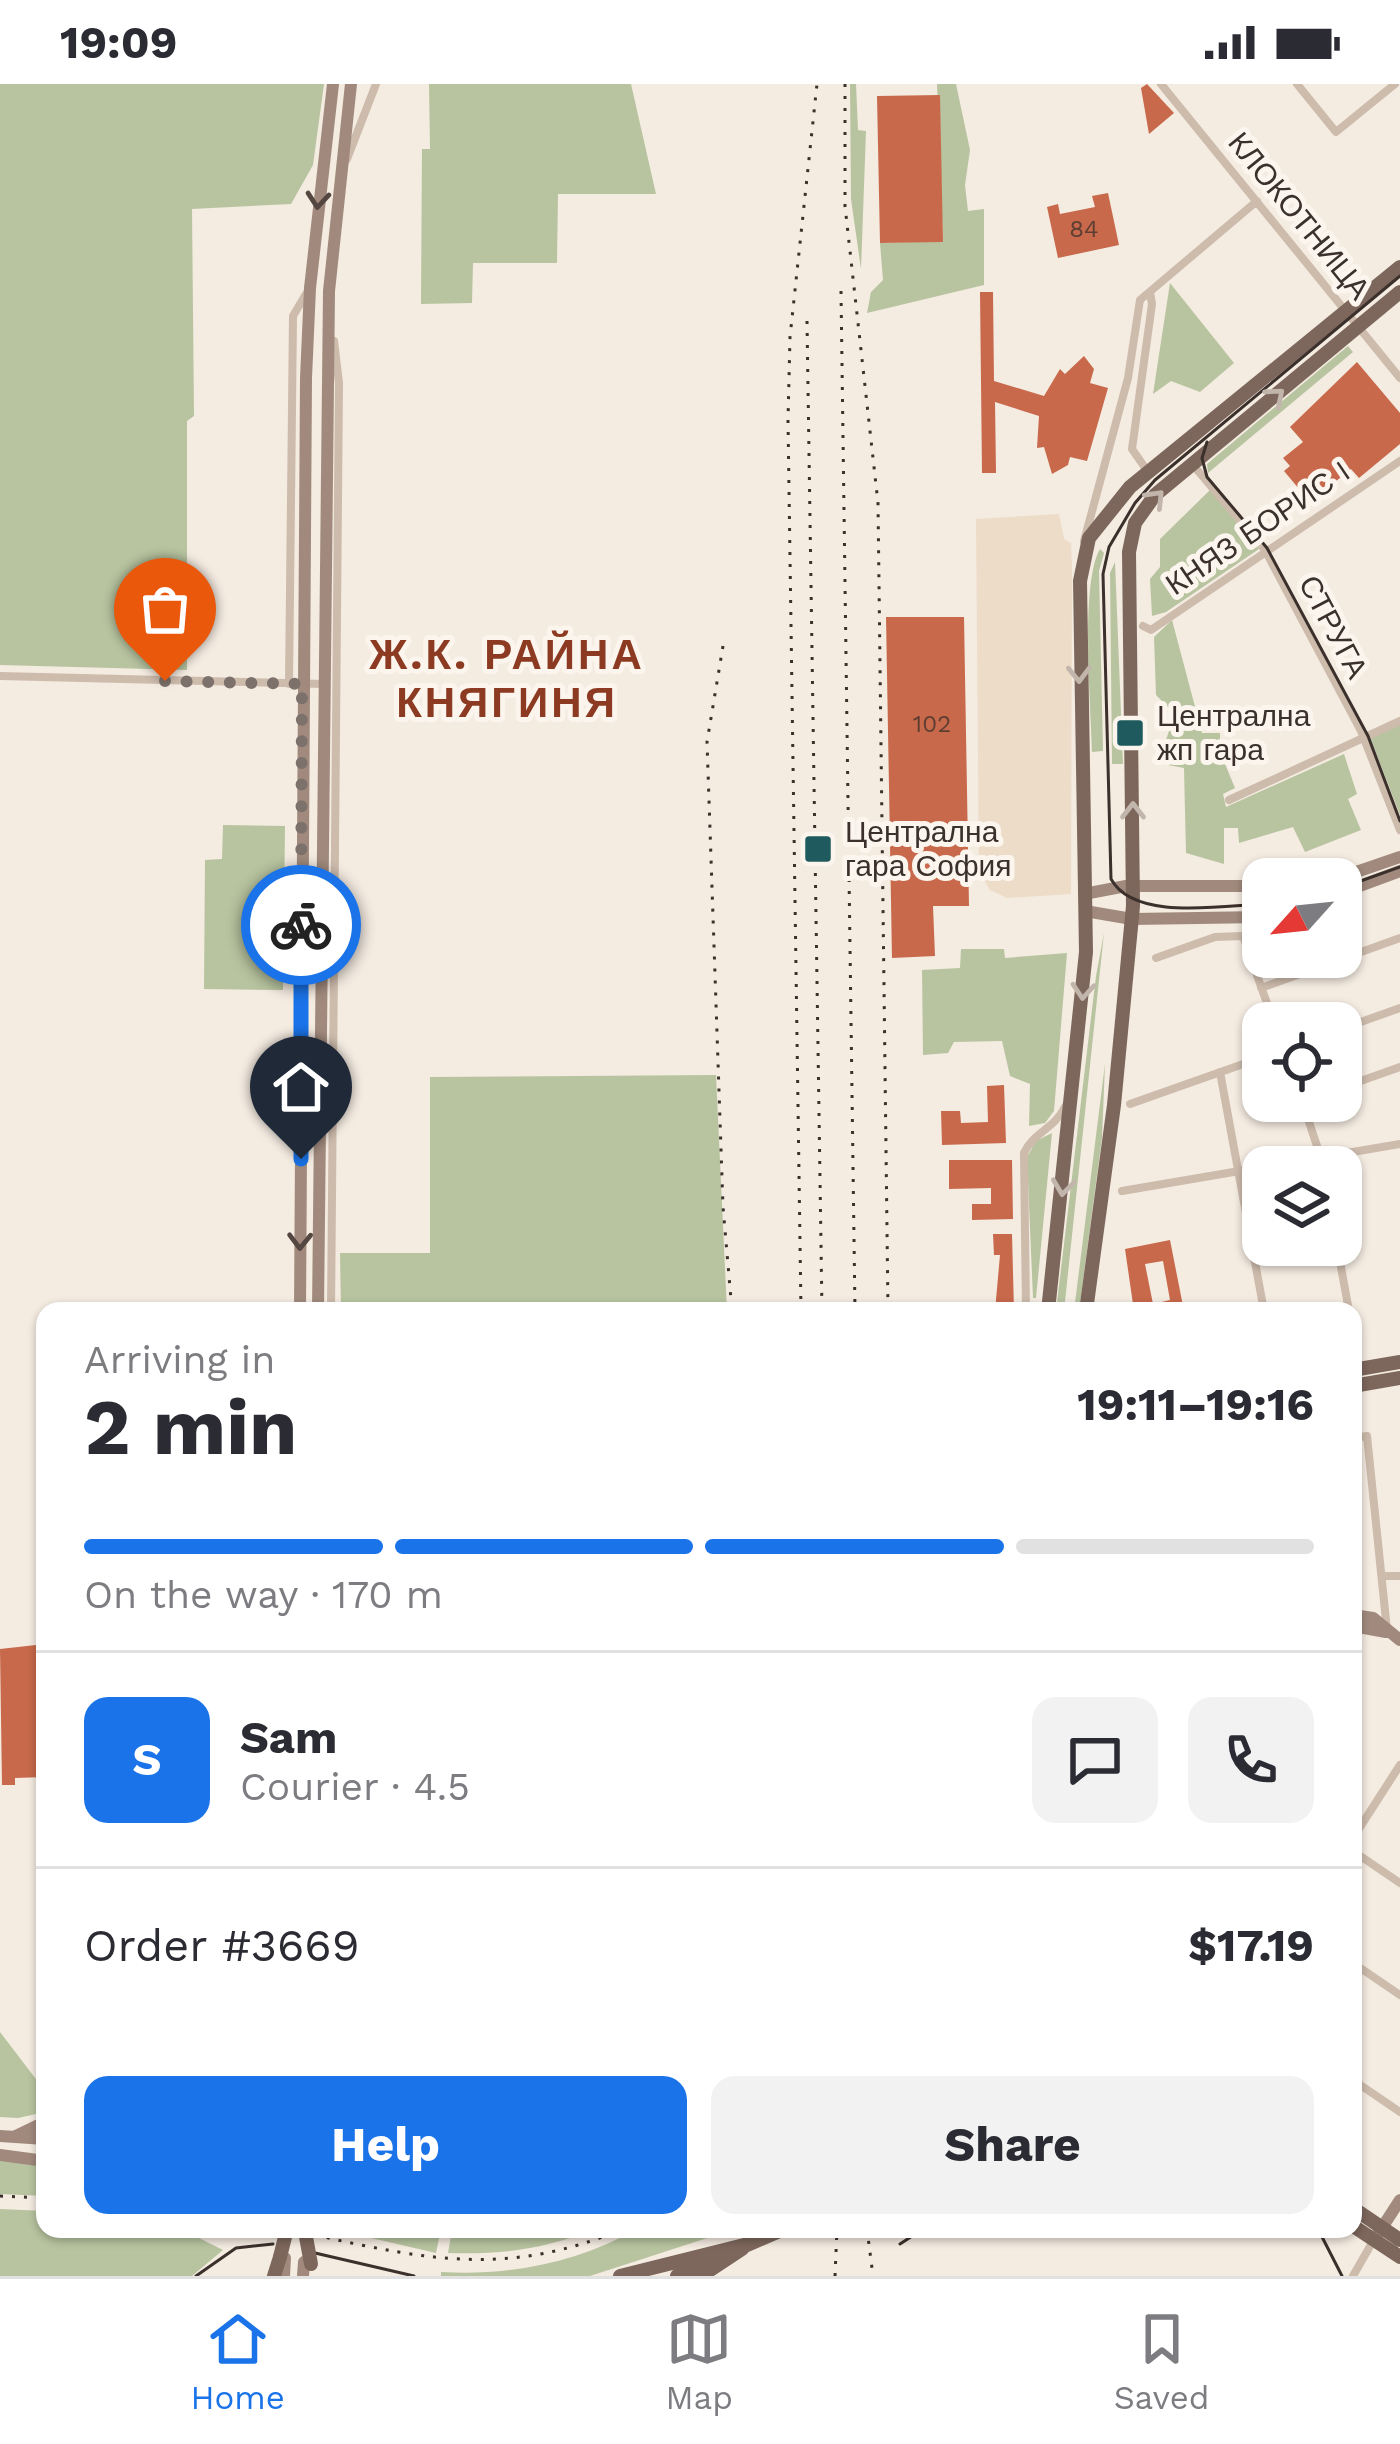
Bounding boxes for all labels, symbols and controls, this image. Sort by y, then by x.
text: 19:09 [60,16,177,69]
street label: КЛОКОТНИЦА [1221,125,1377,306]
one-way arrow [306,191,332,210]
house number: 84 [1069,215,1099,243]
one-way arrow [1262,388,1284,410]
street label: КНЯЗ БОРИС I [1159,453,1356,602]
one-way arrow [1142,490,1164,512]
pin [114,558,216,681]
street label: СТРУГА [1292,569,1375,684]
icon: bag [132,576,198,642]
district label: Ж.К. РАЙНА КНЯГИНЯ [368,630,645,727]
one-way arrow [1066,665,1092,684]
place label: Централна жп гара [1157,698,1311,767]
house number: 102 [913,710,951,738]
marker: Централна жп гара [1114,717,1146,749]
one-way arrow [1120,801,1146,819]
place label: Централна гара София [845,814,1012,883]
marker: Централна гара София [802,833,834,865]
north arrow [1242,858,1362,978]
map controls [1242,858,1362,1266]
courier [241,865,361,985]
icon: bike [268,892,334,958]
one-way arrow [1071,982,1097,1001]
button: locate [1242,1002,1362,1122]
pin [250,1036,352,1159]
icon: home [268,1054,334,1120]
button: layers [1242,1146,1362,1266]
one-way arrow [1050,1177,1076,1197]
one-way arrow [288,1232,314,1251]
text: Arriving in [84,1337,275,1382]
text: 19:11–19:16 [1077,1378,1314,1431]
text: 2 min [84,1381,297,1473]
text: On the way · 170 m [84,1572,443,1617]
button: chat [1032,1697,1158,1823]
button: phone [1188,1697,1314,1823]
text: Sam [240,1711,337,1764]
text: S [132,1733,162,1786]
text: Courier · 4.5 [240,1764,470,1809]
text: Order #3669 [84,1919,359,1972]
text: $17.19 [1188,1919,1314,1972]
button: Help [84,2076,687,2214]
button: Share [711,2076,1314,2214]
tab: Home [190,2306,285,2417]
tab: Map [666,2306,733,2417]
tab: Saved [1114,2306,1210,2417]

